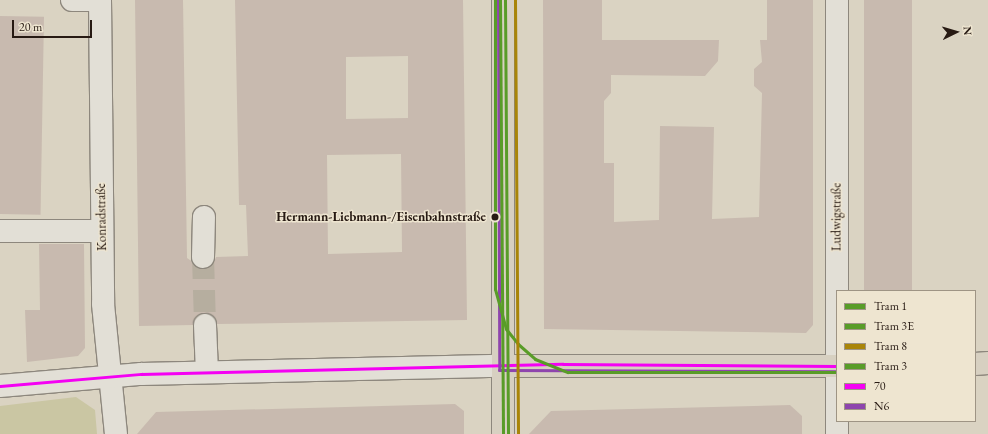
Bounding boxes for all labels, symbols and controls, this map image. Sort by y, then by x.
scale bar [14,12,94,38]
north arrow [936,12,976,52]
text: 20 m [19,19,42,35]
text: N [961,26,975,36]
street label: Konradstraße [94,183,110,251]
street label: Ludwigstraße [829,183,845,251]
place label: Hermann-Liebmann-/Eisenbahnstraße [276,209,486,225]
marker: Hermann-Liebmann-/Eisenbahnstraße [489,211,501,223]
legend [836,290,976,422]
text: Tram 1 [874,298,907,314]
text: Tram 3E [874,318,914,334]
text: Tram 8 [874,338,907,354]
text: Tram 3 [874,358,907,374]
text: 70 [874,378,886,394]
text: N6 [874,398,889,414]

